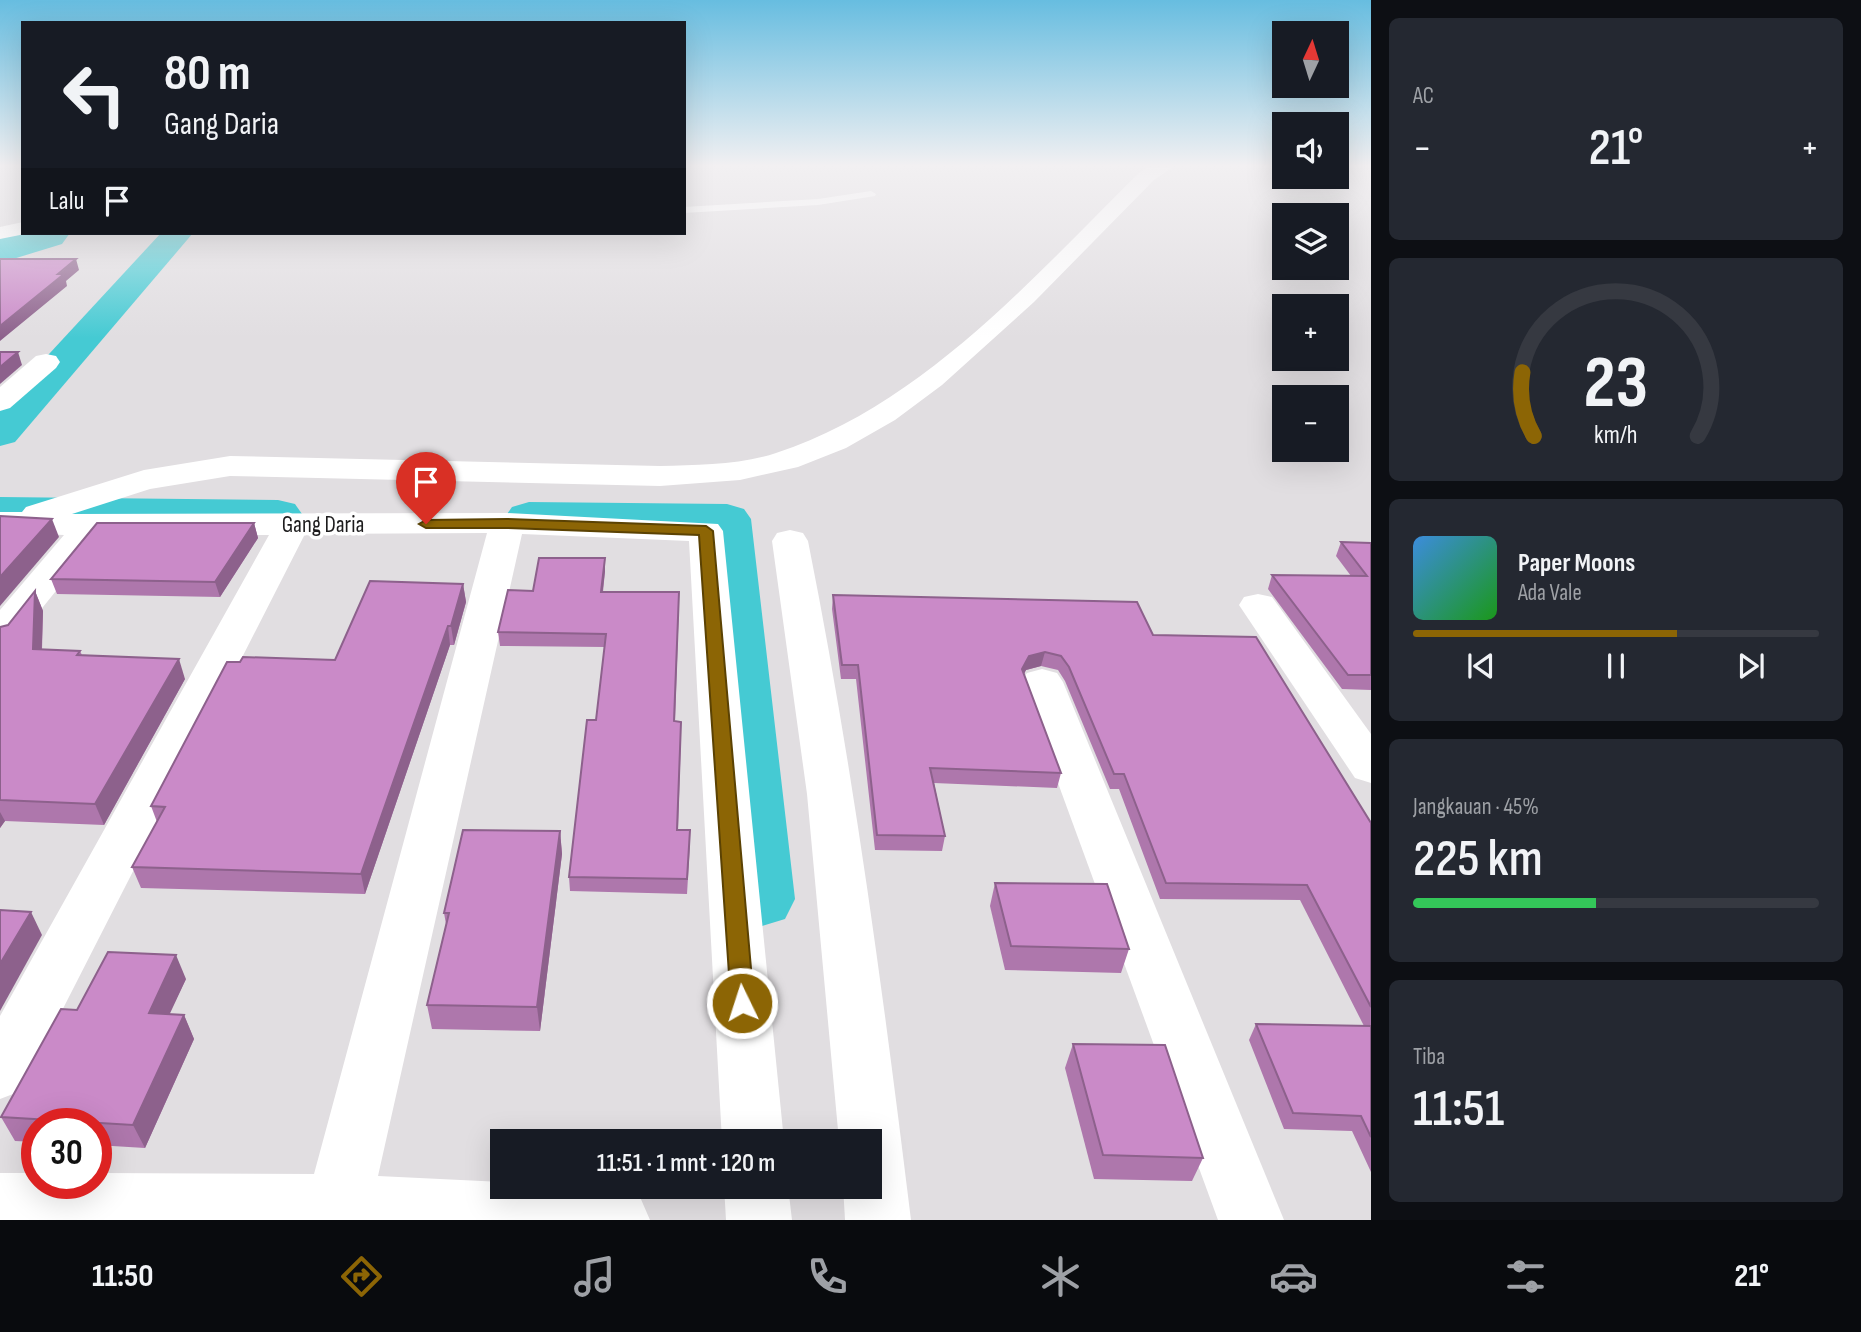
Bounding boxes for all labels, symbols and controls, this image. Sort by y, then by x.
north arrow [1272,21,1349,98]
map controls [1272,21,1349,462]
text: 80 m [164,45,251,104]
icon: left [49,49,140,140]
text: AC [1413,82,1434,110]
text: Gang Daria [164,105,279,144]
button: sound [1272,112,1349,189]
text: 21° [1589,117,1643,180]
text: − [1413,126,1432,171]
text: + [1800,126,1819,171]
icon: arrive [98,182,136,220]
text: Lalu [49,186,84,217]
button: layers [1272,203,1349,280]
button: + [1272,294,1349,371]
text: 23 [1584,340,1648,428]
button: − [1272,385,1349,462]
text: km/h [1594,419,1638,450]
pin [396,452,456,524]
icon: arrive [407,463,445,501]
street label: Gang Daria [282,511,364,539]
text: Paper Moons [1518,548,1635,579]
text: Ada Vale [1518,579,1582,607]
icon: previous [1462,647,1500,685]
icon: pause [1597,647,1635,685]
icon: next [1732,647,1770,685]
text: Jangkauan · 45% [1413,793,1539,821]
text: 225 km [1413,828,1543,891]
position arrow [705,966,779,1040]
text: Tiba [1413,1043,1445,1071]
text: 11:51 [1413,1078,1504,1141]
speed limit sign: 30 [21,1108,112,1199]
text: 11:51 · 1 mnt · 120 m [597,1148,775,1179]
icon: directions [337,1252,386,1301]
icon: music [570,1252,619,1301]
icon: phone [803,1252,852,1301]
icon: climate [1036,1252,1085,1301]
icon: car [1269,1252,1318,1301]
icon: filters [1501,1252,1550,1301]
text: 11:50 [92,1257,153,1296]
text: 21° [1734,1257,1769,1296]

